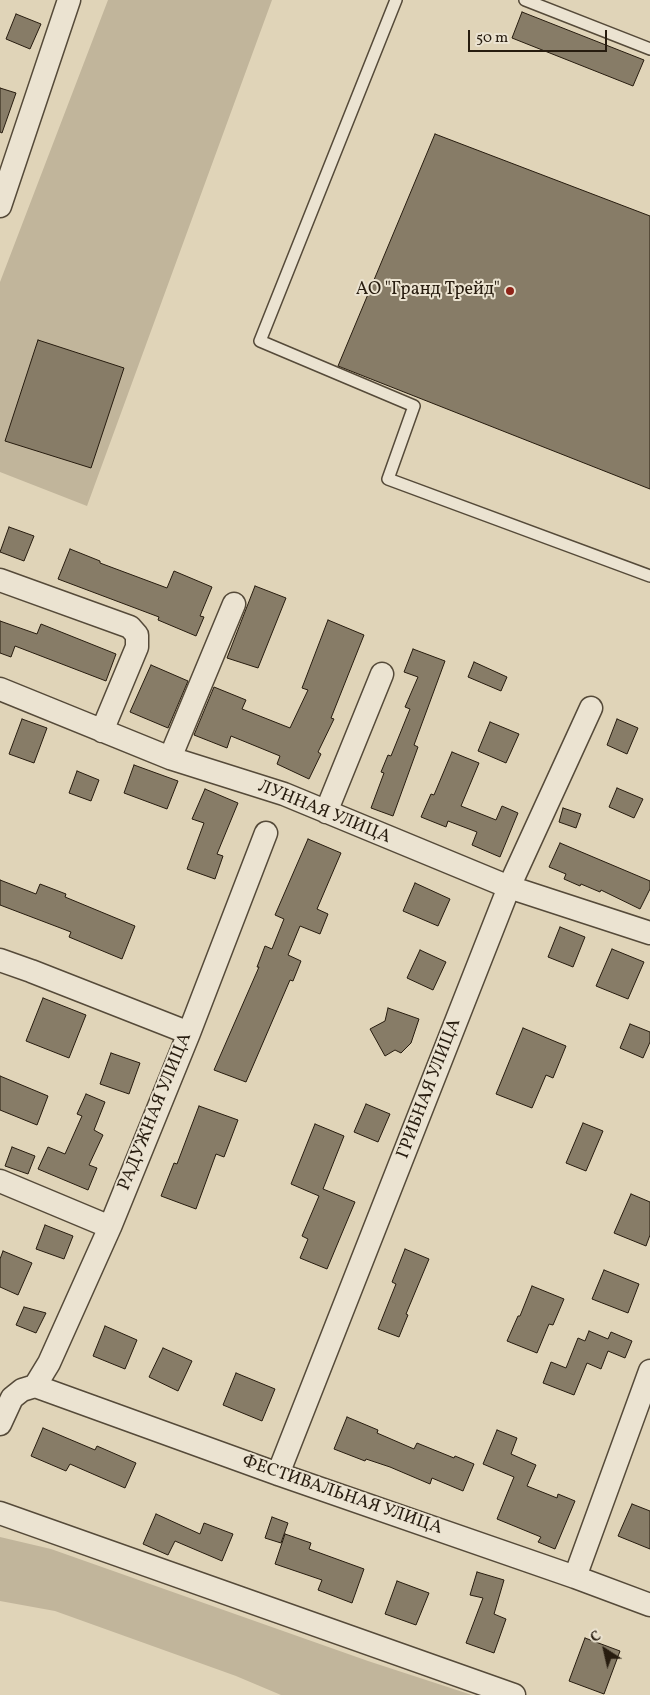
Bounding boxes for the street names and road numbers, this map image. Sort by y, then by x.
street label: ЛУННАЯ УЛИЦА [255,777,393,849]
street label: ГРИБНАЯ УЛИЦА [393,1016,467,1162]
street label: РАДУЖНАЯ УЛИЦА [114,1030,198,1194]
street label: ФЕСТИВАЛЬНАЯ УЛИЦА [239,1452,445,1540]

